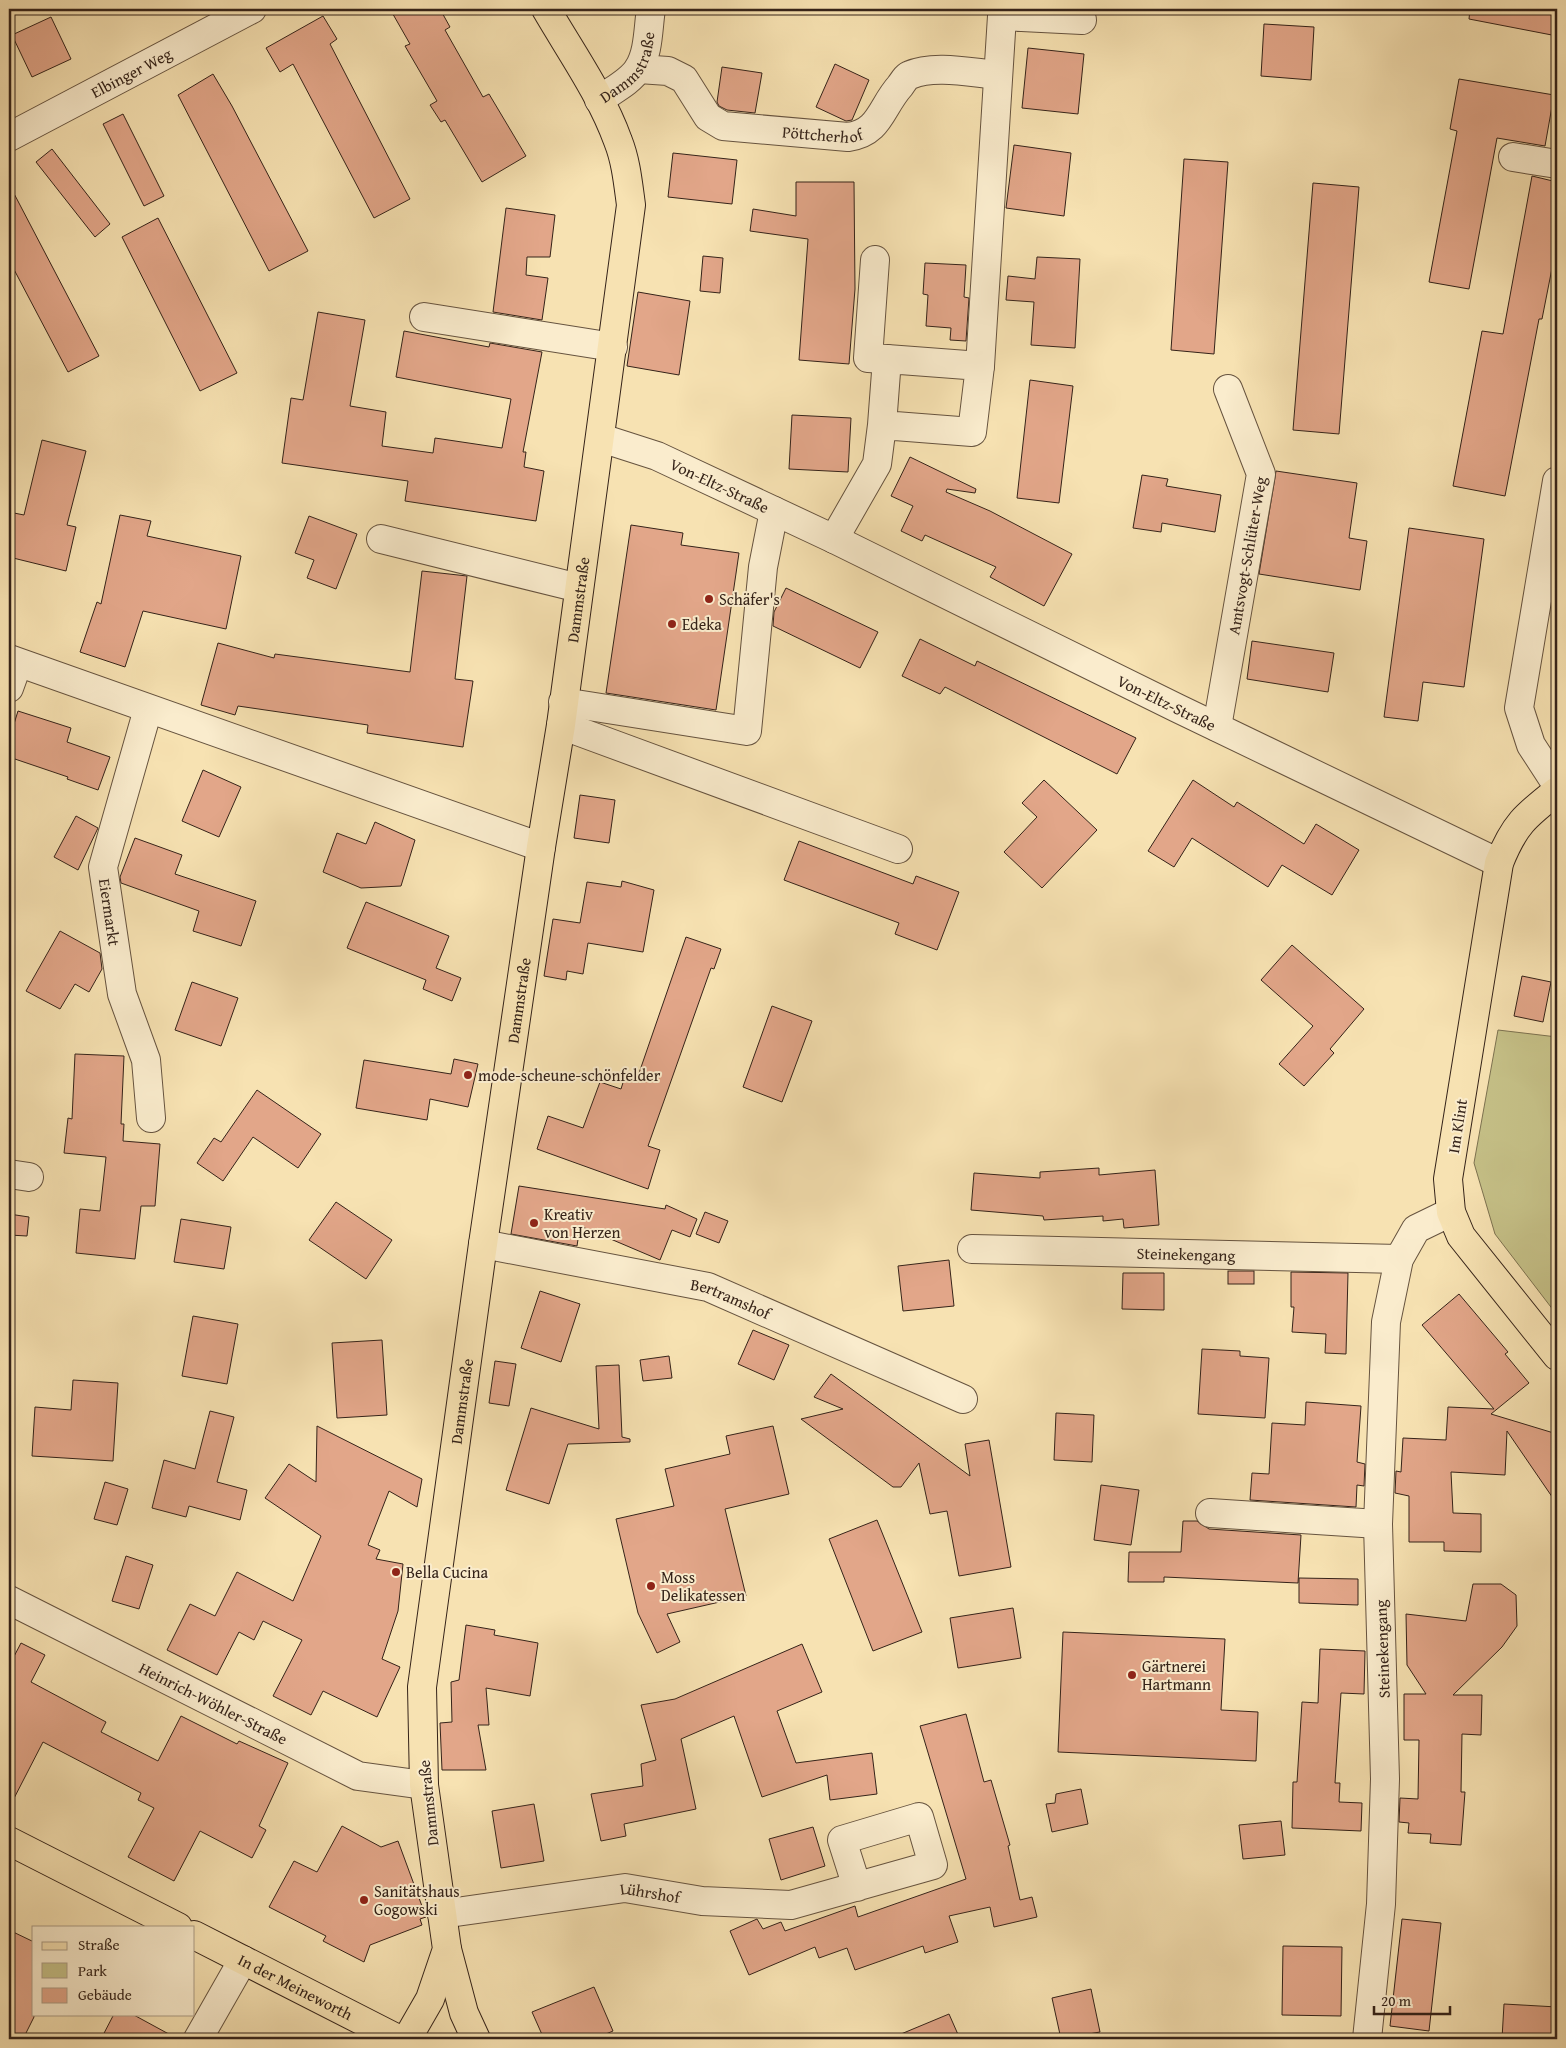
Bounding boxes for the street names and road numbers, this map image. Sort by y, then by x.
street label: Dammstraße [594,30,660,108]
street label: Elbinger Weg [86,41,176,104]
street label: Pöttcherhof [781,119,868,149]
street label: Von-Eltz-Straße [666,452,773,519]
street label: Amtsvogt-Schlüter-Weg [1221,475,1272,637]
street label: Dammstraße [560,555,596,644]
street label: Von-Eltz-Straße [1113,668,1220,737]
street label: Eiermarkt [93,877,127,948]
street label: Dammstraße [500,956,537,1045]
street label: Im Klint [1441,1097,1473,1155]
street label: Steinekengang [1136,1241,1236,1267]
street label: Bertramshof [689,1272,776,1326]
street label: Dammstraße [444,1357,479,1446]
street label: Steinekengang [1368,1599,1396,1699]
street label: Heinrich-Wöhler-Straße [135,1656,292,1751]
street label: Dammstraße [412,1759,444,1847]
street label: Lührshof [618,1876,684,1909]
street label: In der Meineworth [234,1948,357,2026]

